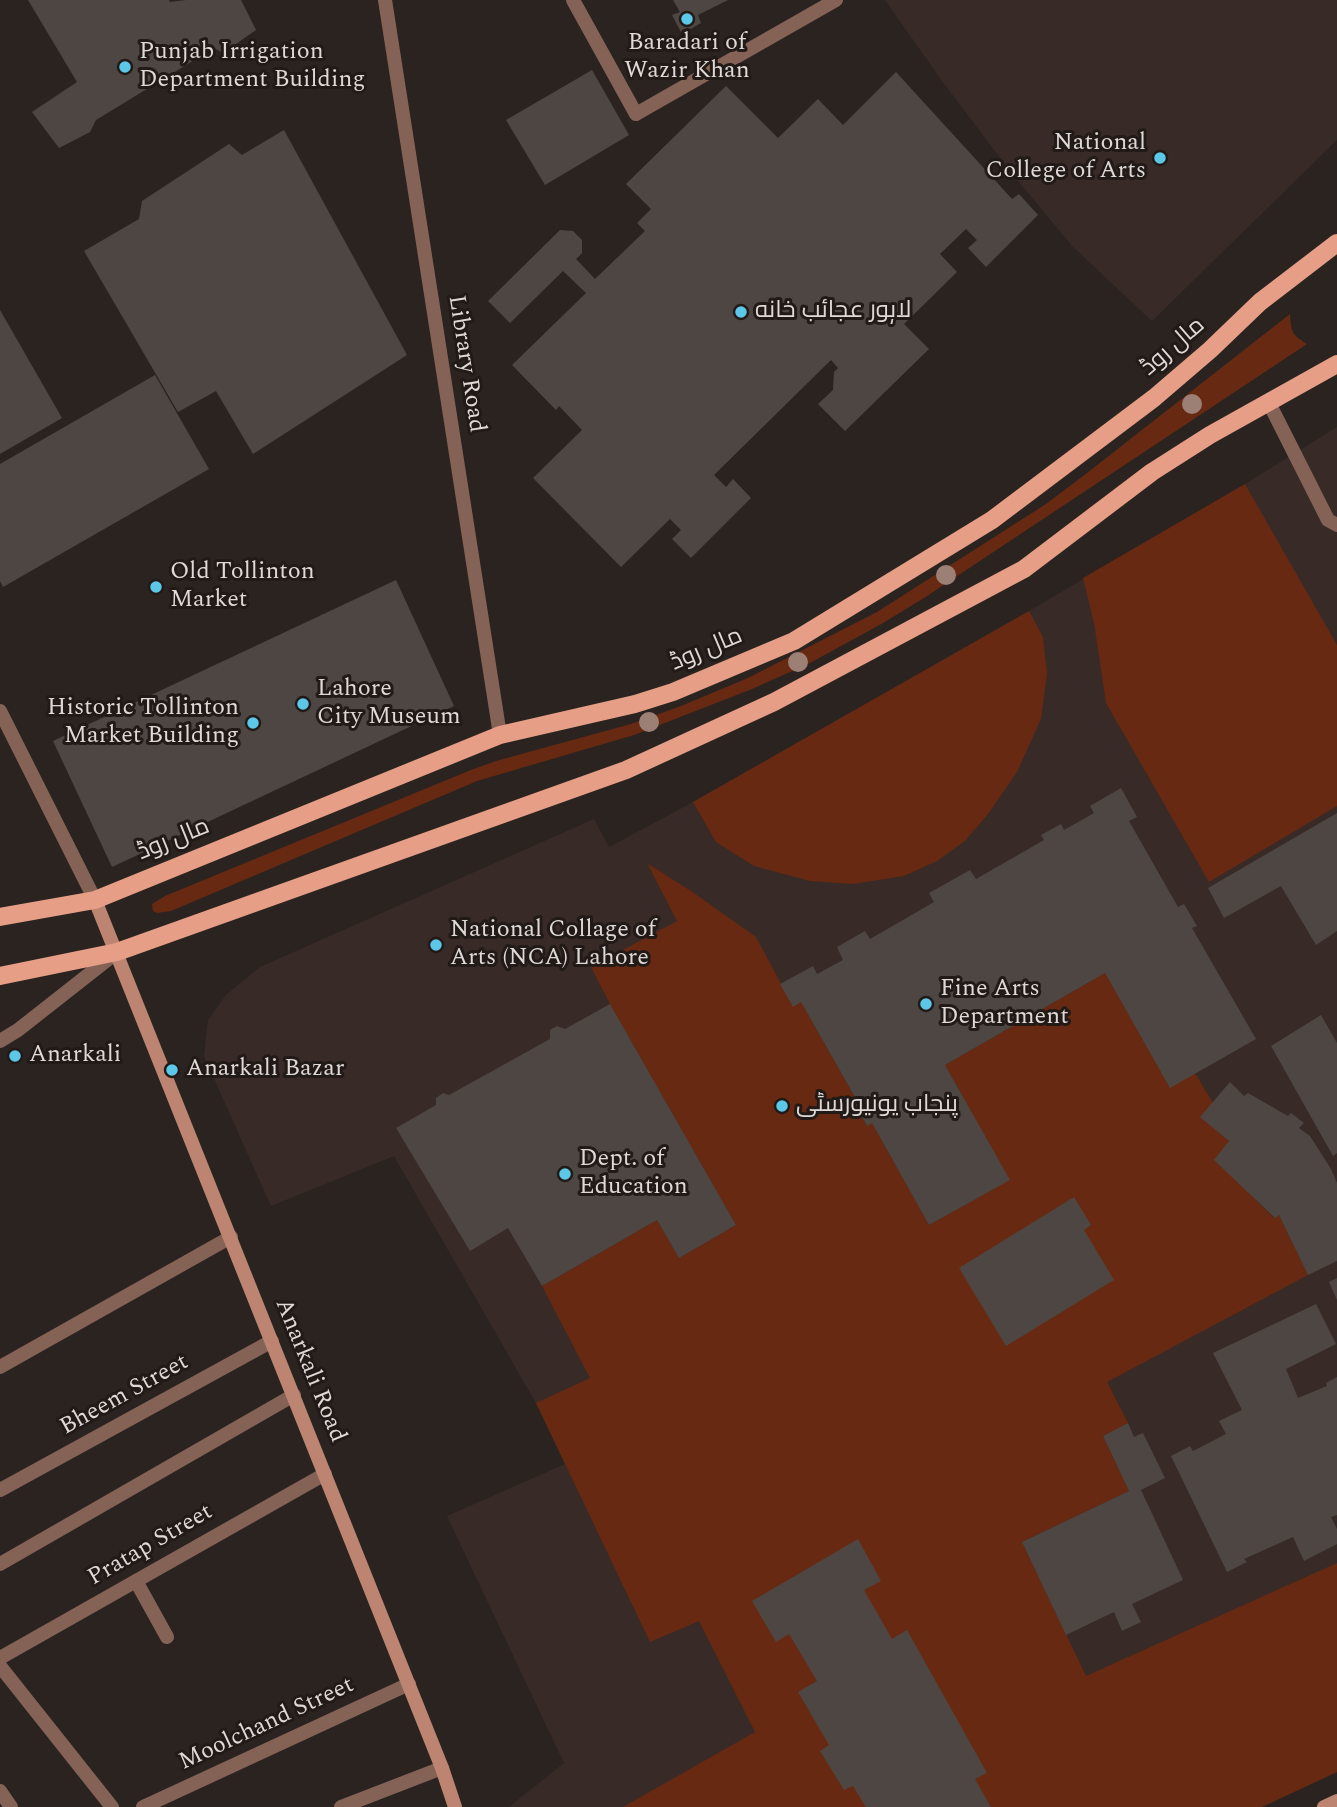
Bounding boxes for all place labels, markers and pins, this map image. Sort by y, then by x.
marker: Baradari of Wazir Khan [679,11,695,27]
place label: Baradari of Wazir Khan [624,30,750,86]
place label: Punjab Irrigation Department Building [139,39,365,95]
marker: Punjab Irrigation Department Building [117,59,133,75]
place label: National College of Arts [986,130,1146,186]
marker: National College of Arts [1152,150,1168,166]
place label: لاہور عجائب خانه [755,298,912,326]
marker: لاہور عجائب خانه [733,304,749,320]
place label: Old Tollinton Market [170,559,315,615]
marker: Old Tollinton Market [148,579,164,595]
place label: Lahore City Museum [317,676,461,732]
place label: Historic Tollinton Market Building [47,695,239,751]
marker: Lahore City Museum [295,696,311,712]
marker: Historic Tollinton Market Building [245,715,261,731]
place label: National Collage of Arts (NCA) Lahore [450,917,656,973]
marker: National Collage of Arts (NCA) Lahore [428,937,444,953]
place label: Fine Arts Department [940,976,1069,1032]
marker: Fine Arts Department [918,996,934,1012]
place label: Anarkali [29,1042,121,1070]
marker: Anarkali [7,1048,23,1064]
place label: Anarkali Bazar [186,1056,344,1084]
marker: Anarkali Bazar [164,1062,180,1078]
place label: پنجاب یونیورسٹی [796,1092,958,1120]
marker: پنجاب یونیورسٹی [774,1098,790,1114]
place label: Dept. of Education [579,1146,688,1202]
marker: Dept. of Education [557,1166,573,1182]

